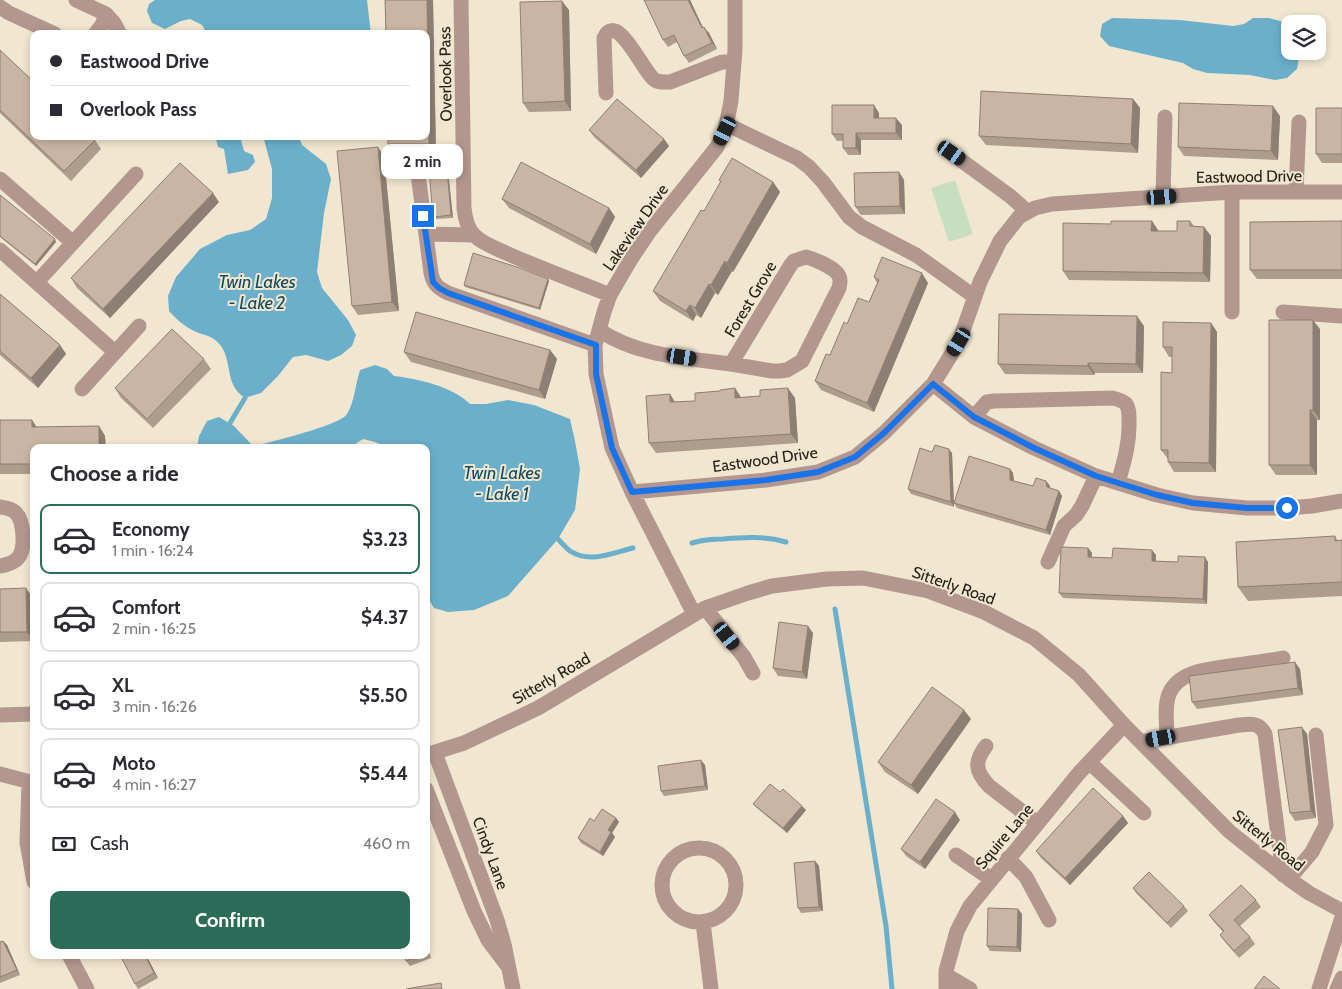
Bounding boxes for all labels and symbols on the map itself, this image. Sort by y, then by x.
street label: Overlook Pass [435,26,456,122]
car [711,114,738,148]
car [935,138,968,168]
callout: 2 min [382,144,464,178]
street label: Eastwood Drive [1196,166,1302,187]
street label: Lakeview Drive [599,180,672,274]
car [1146,188,1177,206]
route end [412,205,434,227]
street label: Forest Grove [720,258,781,341]
water label: Twin Lakes - Lake 2 [218,271,296,314]
car [944,325,973,359]
car [666,347,697,367]
street label: Eastwood Drive [711,443,819,476]
water label: Twin Lakes - Lake 1 [463,462,541,505]
route start [1276,497,1298,519]
street label: Sitterly Road [910,562,998,609]
car [711,620,742,652]
street label: Sitterly Road [509,649,594,708]
car [1144,728,1177,748]
street label: Squire Lane [972,800,1037,873]
street label: Sitterly Road [1229,806,1308,875]
street label: Cindy Lane [469,814,512,892]

